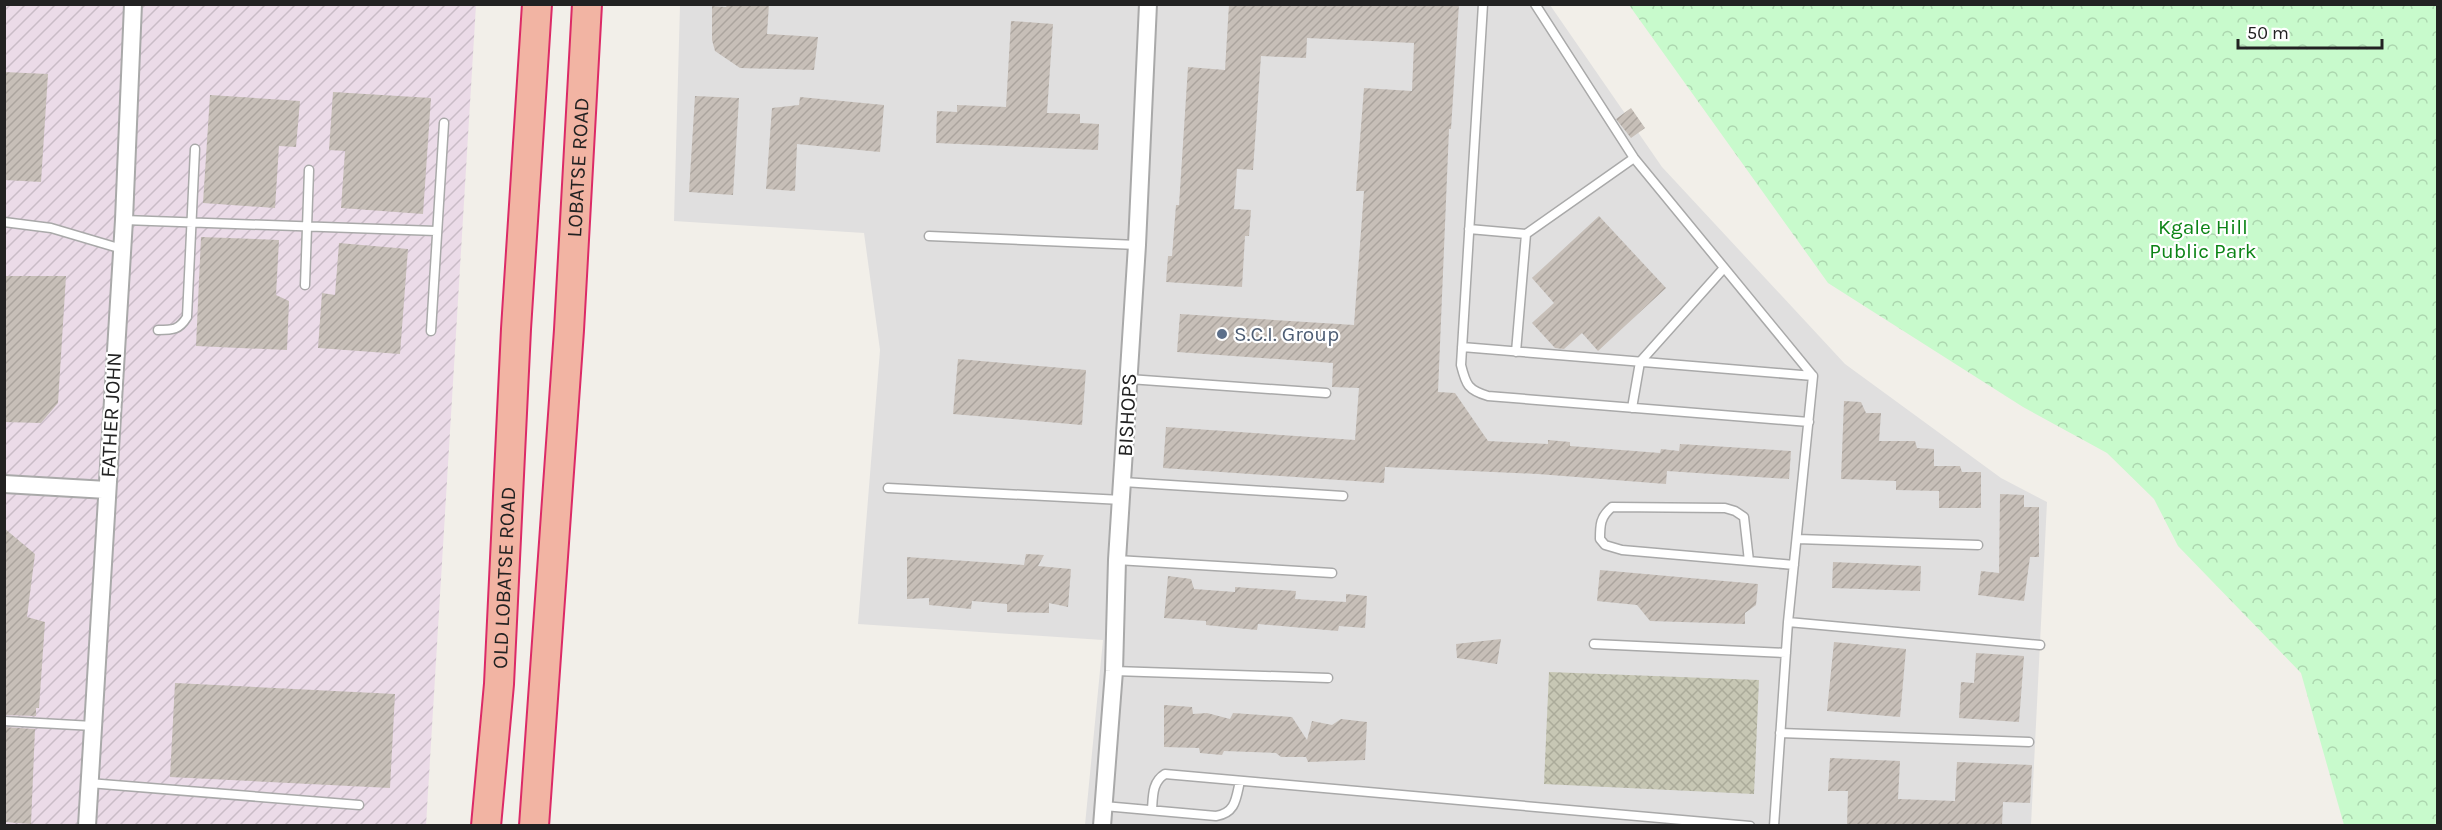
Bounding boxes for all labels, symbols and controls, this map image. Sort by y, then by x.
scale bar [2238,12,2382,50]
text: 50 m [2247,22,2289,44]
street label: LOBATSE ROAD [562,97,594,238]
park label: Kgale Hill Public Park [2149,215,2257,263]
place label: S.C.I. Group [1234,322,1339,346]
marker: S.C.I. Group [1215,327,1229,341]
street label: FATHER JOHN [96,352,126,478]
street label: BISHOPS [1113,373,1141,457]
street label: OLD LOBATSE ROAD [488,486,520,669]

